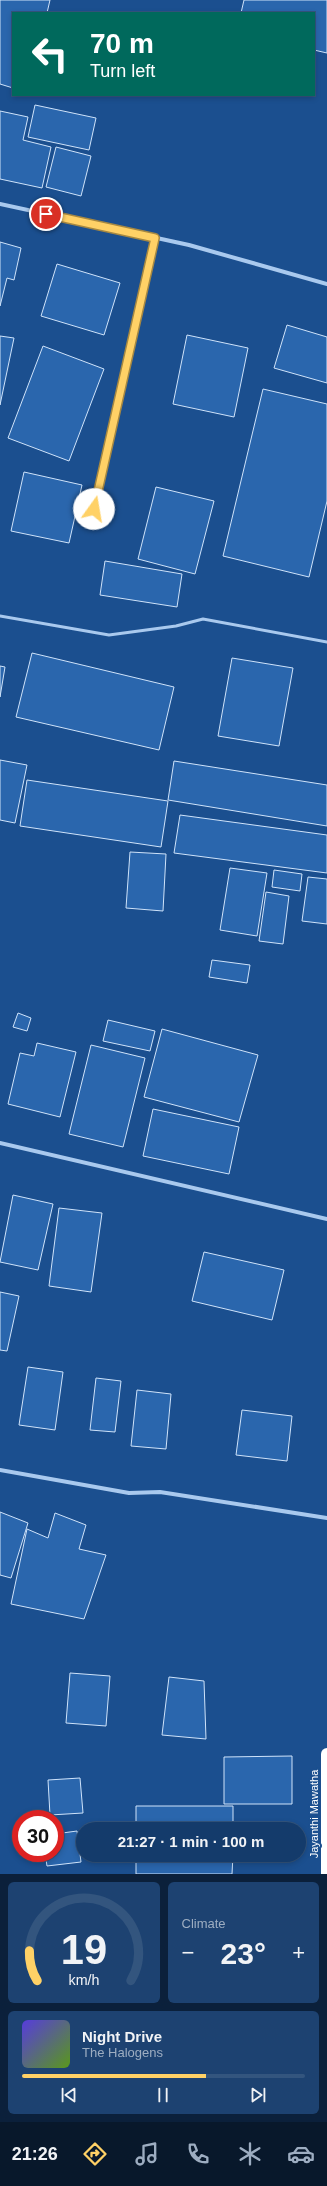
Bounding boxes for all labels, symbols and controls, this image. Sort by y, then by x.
icon: left [24,28,76,80]
text: 70 m [90,28,154,59]
text: Turn left [90,61,155,81]
pin [29,197,63,231]
icon: arrive [35,203,57,225]
position arrow [73,488,115,530]
street label: Jayanthi Mawatha [308,1769,320,1858]
speed limit sign: 30 [12,1810,64,1862]
text: 21:27 · 1 min · 100 m [118,1833,264,1850]
text: Climate [182,1916,226,1931]
text: 19 [61,1925,107,1972]
text: 23° [221,1937,266,1970]
text: − [182,1940,194,1965]
text: + [292,1940,305,1965]
text: km/h [68,1971,99,1987]
text: Night Drive [82,2028,162,2045]
text: The Halogens [82,2045,163,2060]
icon: previous [58,2084,80,2106]
icon: pause [152,2084,174,2106]
icon: next [247,2084,269,2106]
icon: directions [81,2140,109,2168]
icon: music [133,2140,161,2168]
icon: phone [184,2140,212,2168]
icon: climate [236,2140,264,2168]
icon: car [287,2140,315,2168]
text: 21:26 [12,2144,58,2164]

